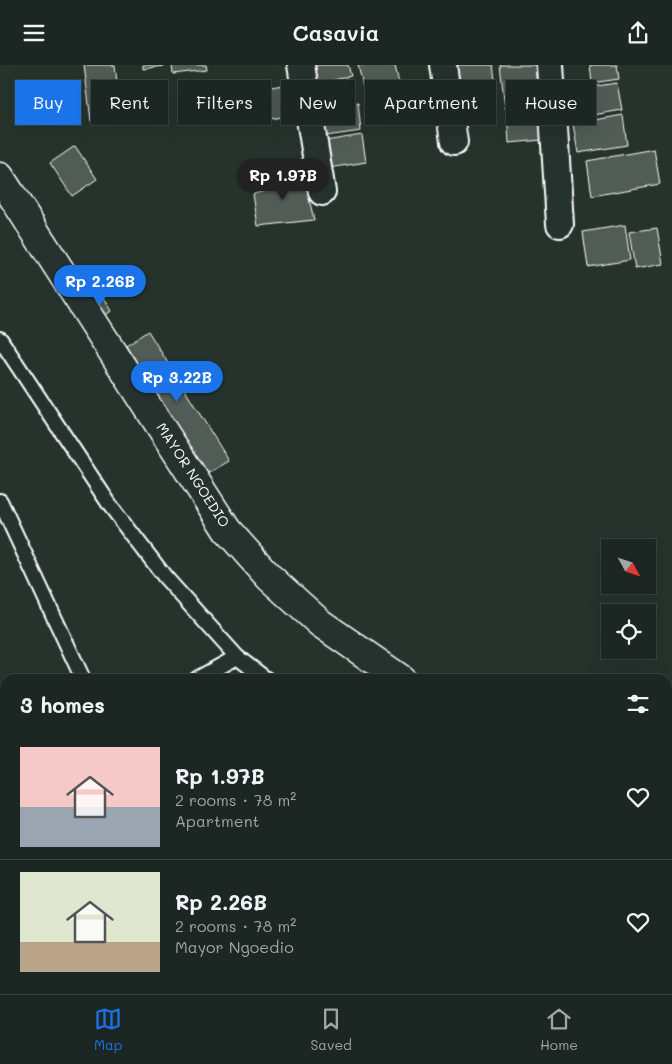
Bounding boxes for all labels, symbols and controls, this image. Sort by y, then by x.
text: Casavia [293,18,379,47]
icon: menu [20,19,48,47]
icon: share [624,19,652,47]
chip: Buy [15,80,81,125]
chip: Rent [91,80,168,125]
chip: Filters [178,80,271,125]
chip: New [281,80,355,125]
chip: Apartment [365,80,496,125]
chip: House [506,80,596,125]
pin: Rp 1.97B [231,159,335,201]
text: Rp 1.97B [249,164,317,185]
pin: Rp 2.26B [48,265,152,307]
text: Rp 2.26B [65,270,135,291]
pin: Rp 3.22B [125,361,229,403]
text: Rp 3.22B [142,366,212,387]
street label: MAYOR NGOEDIO [152,419,234,531]
north arrow [601,539,656,594]
map controls [601,539,656,659]
button: locate [601,604,656,659]
icon: filters [624,690,652,718]
text: 3 homes [20,691,105,718]
text: Rp 1.97B [175,762,265,789]
icon: home [60,767,120,827]
icon: heart [624,783,652,811]
text: 2 rooms · 78 m² [175,789,296,810]
text: Apartment [175,810,260,831]
text: Rp 2.26B [175,888,267,915]
icon: home [60,892,120,952]
icon: heart [624,908,652,936]
text: 2 rooms · 78 m² [175,915,296,936]
text: Mayor Ngoedio [175,936,294,957]
tab: Map [94,1005,122,1054]
tab: Saved [310,1005,352,1054]
tab: Home [540,1005,578,1054]

